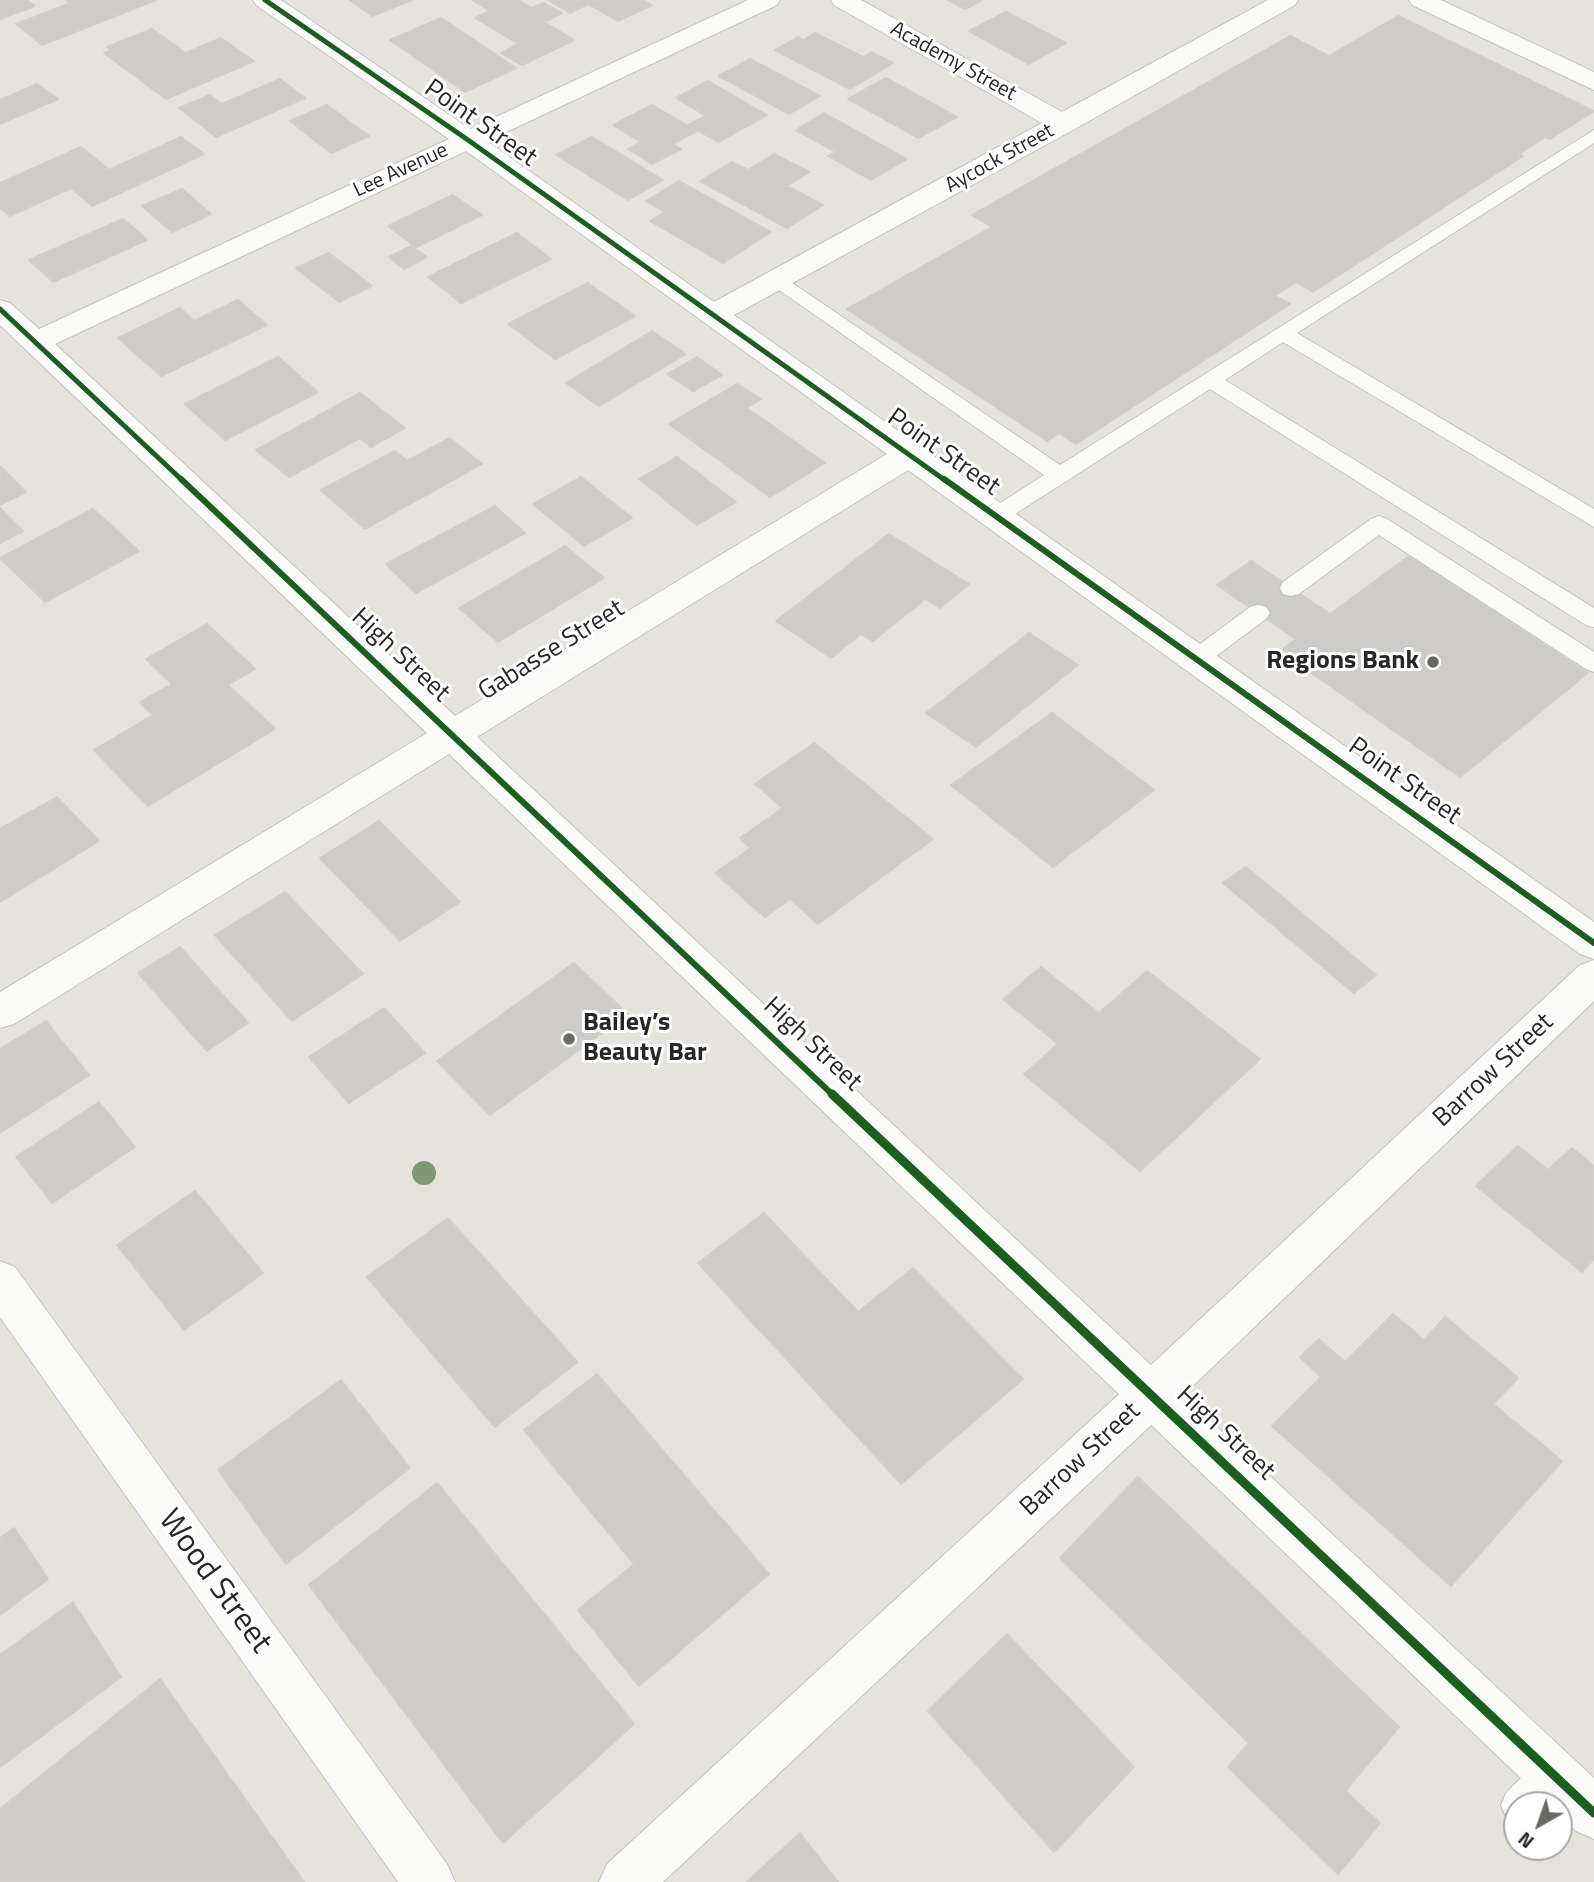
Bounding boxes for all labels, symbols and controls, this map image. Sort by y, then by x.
street label: Academy Street [886,17,1020,107]
street label: Point Street [418,74,542,174]
street label: Aycock Street [941,119,1059,199]
street label: Lee Avenue [350,138,452,204]
street label: Point Street [881,403,1005,503]
street label: Gabasse Street [473,594,631,708]
street label: High Street [344,603,456,709]
place label: Regions Bank [1266,646,1419,678]
marker: Regions Bank [1425,654,1441,670]
street label: Point Street [1342,732,1466,832]
street label: High Street [756,992,868,1098]
street label: Barrow Street [1427,1007,1561,1135]
place label: Bailey’s Beauty Bar [583,1008,707,1070]
marker: Bailey’s Beauty Bar [561,1031,577,1047]
street label: High Street [1169,1381,1281,1487]
street label: Barrow Street [1014,1396,1148,1524]
street label: Wood Street [149,1503,279,1661]
north arrow [1503,1791,1573,1861]
text: N [1511,1826,1540,1856]

